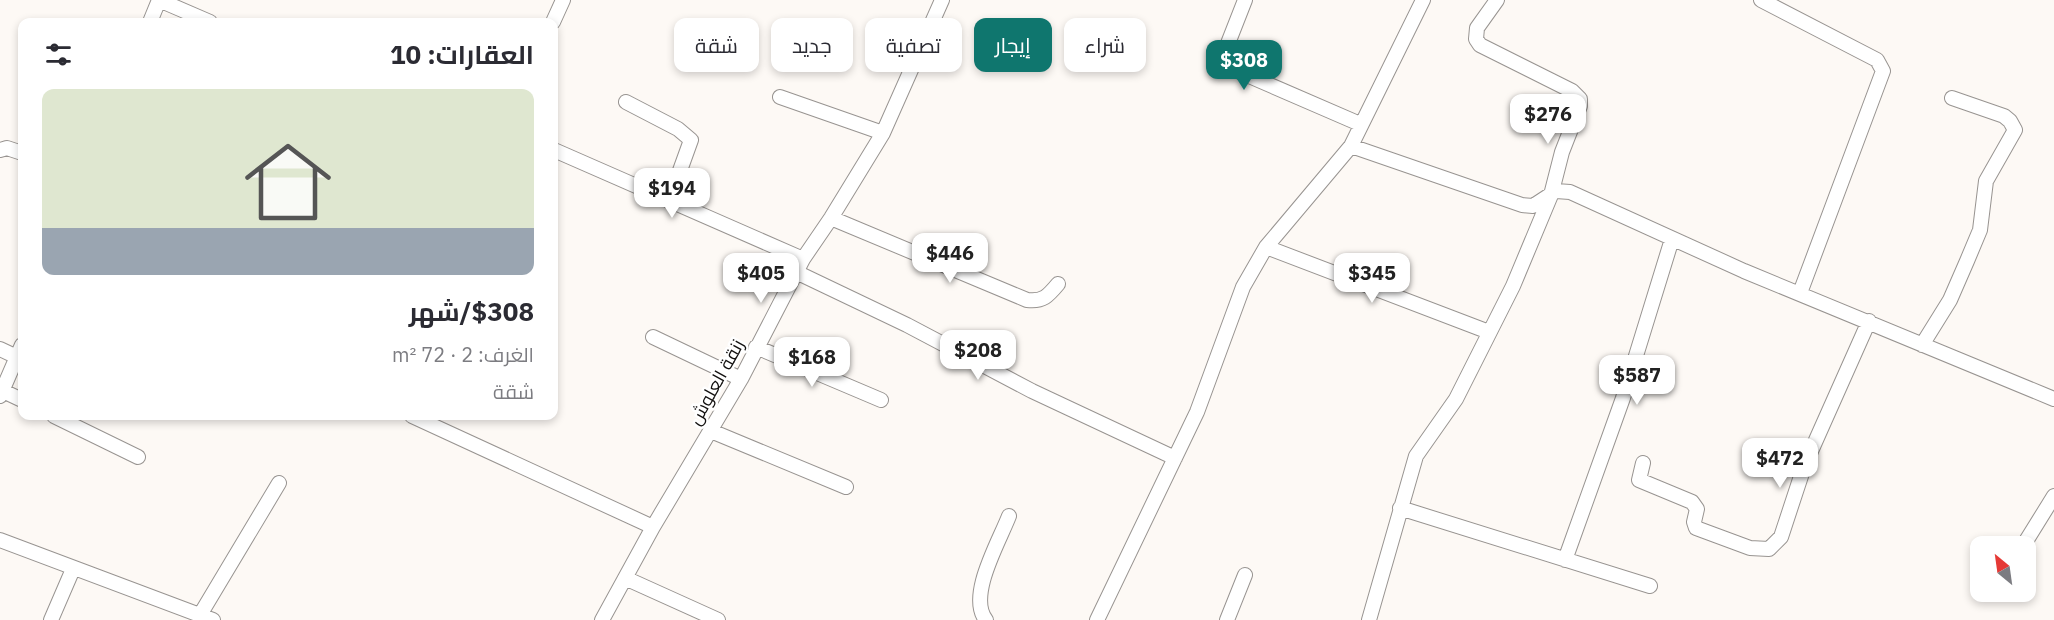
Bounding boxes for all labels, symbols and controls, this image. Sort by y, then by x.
chip: شقة [674,18,759,72]
chip: جديد [771,18,853,72]
chip: تصفية [865,18,962,72]
chip: إيجار [974,18,1052,72]
chip: شراء [1064,18,1146,72]
text: العقارات: 10 [390,37,534,71]
icon: filters [42,38,75,71]
pin: $308 [1208,40,1280,91]
text: $308 [1220,46,1268,73]
pin: $276 [1512,94,1584,145]
text: $276 [1524,100,1572,127]
icon: home [234,128,342,236]
pin: $194 [636,168,708,219]
text: $194 [648,174,696,201]
pin: $446 [914,233,986,284]
text: $446 [926,239,974,266]
pin: $405 [725,253,797,304]
pin: $345 [1336,253,1408,304]
text: $405 [737,259,785,286]
text: $345 [1348,259,1396,286]
text: $308/شهر [409,294,534,328]
pin: $208 [942,330,1014,381]
street label: زنقة العلوش [683,335,749,429]
text: $208 [954,336,1002,363]
pin: $168 [776,337,848,388]
text: الغرف: 2 · 72 m² [392,341,534,368]
text: $168 [788,343,836,370]
pin: $587 [1601,355,1673,406]
text: $587 [1613,361,1661,388]
text: شقة [493,378,534,405]
pin: $472 [1744,438,1816,489]
text: $472 [1756,444,1804,471]
north arrow [1970,536,2036,602]
map controls [1970,536,2036,602]

